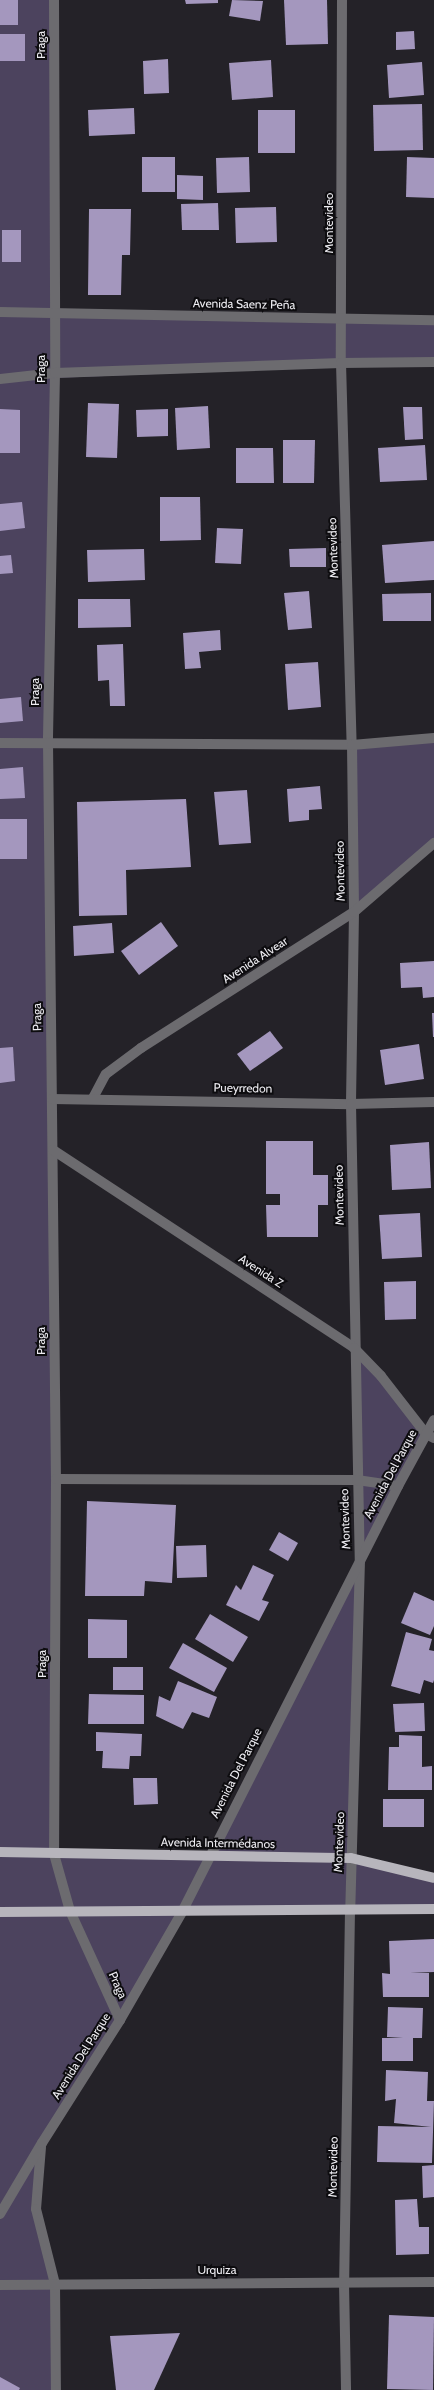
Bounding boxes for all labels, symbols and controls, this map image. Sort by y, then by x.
street label: Praga [34,31,48,59]
street label: Montevideo [322,193,336,253]
street label: Avenida Saenz Peña [193,296,295,312]
street label: Praga [34,355,48,383]
street label: Montevideo [325,517,341,579]
street label: Praga [28,678,42,706]
street label: Montevideo [332,841,348,901]
street label: Avenida Alvear [220,934,290,986]
street label: Praga [30,1003,44,1031]
street label: Pueyrredon [213,1080,273,1096]
street label: Montevideo [331,1165,347,1225]
street label: Avenida Z [236,1251,286,1291]
street label: Praga [34,1327,48,1355]
street label: Avenida Del Parque [360,1427,420,1521]
street label: Montevideo [337,1488,353,1550]
street label: Praga [35,1650,49,1678]
street label: Avenida Del Parque [207,1726,265,1820]
street label: Montevideo [331,1811,347,1873]
street label: Avenida Intermédanos [161,1835,275,1851]
street label: Praga [106,1969,130,2001]
street label: Avenida Del Parque [49,2010,113,2102]
street label: Montevideo [325,2137,341,2197]
street label: Urquiza [197,2263,237,2277]

